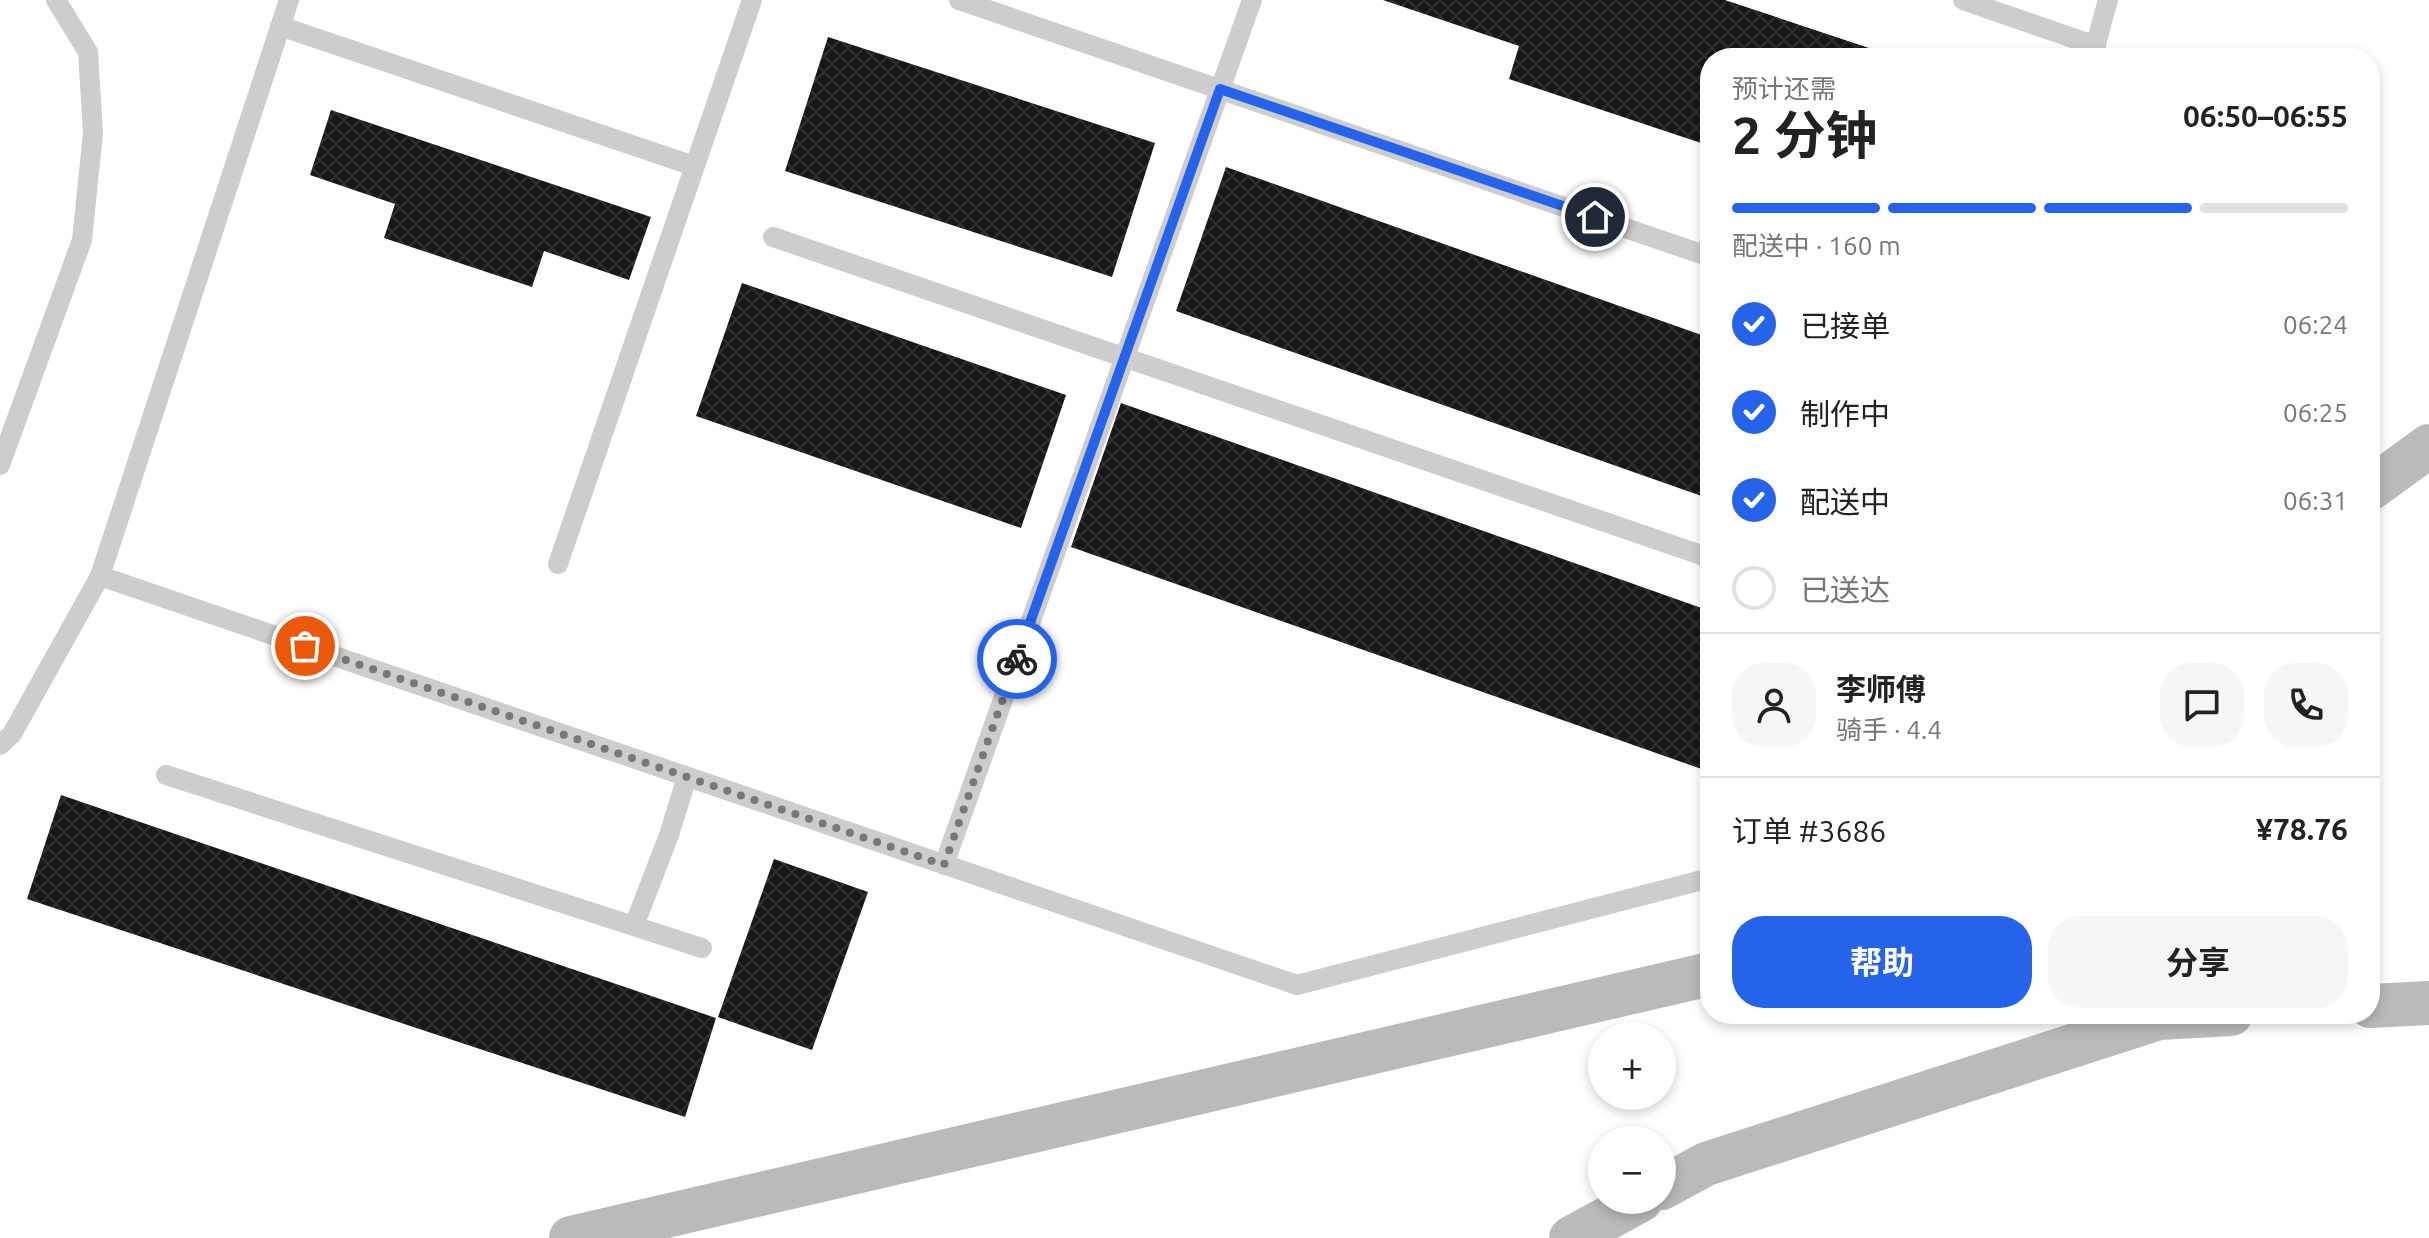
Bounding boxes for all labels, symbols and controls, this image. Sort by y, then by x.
text: 预计还需 [1732,74,1836,103]
text: 06:50–06:55 [2183,99,2348,133]
text: 2 分钟 [1732,106,1878,164]
pin [1561,183,1629,251]
icon: home [1573,195,1617,239]
text: 配送中 · 160 m [1732,231,1901,260]
icon: check [1732,302,1776,346]
text: 已接单 [1800,309,1890,343]
text: 06:24 [2283,310,2348,339]
icon: check [1732,390,1776,434]
text: 制作中 [1800,397,1890,431]
text: 06:25 [2283,398,2348,427]
icon: check [1732,478,1776,522]
text: 配送中 [1800,485,1890,519]
text: 06:31 [2283,486,2348,515]
text: 已送达 [1800,573,1890,607]
pin [271,612,339,680]
courier [977,619,1057,699]
icon: bag [283,624,327,668]
icon: bike [995,637,1039,681]
button: person [1732,663,1816,747]
button: chat [2160,663,2244,747]
button: phone [2264,663,2348,747]
text: 李师傅 [1836,672,1926,706]
text: 骑手 · 4.4 [1836,715,1942,744]
text: ¥78.76 [2256,812,2348,846]
text: 订单 #3686 [1732,814,1886,848]
button: 帮助 [1732,916,2032,1008]
button: 分享 [2048,916,2348,1008]
map controls [1588,1022,1676,1214]
button: + [1588,1022,1676,1110]
button: − [1588,1126,1676,1214]

